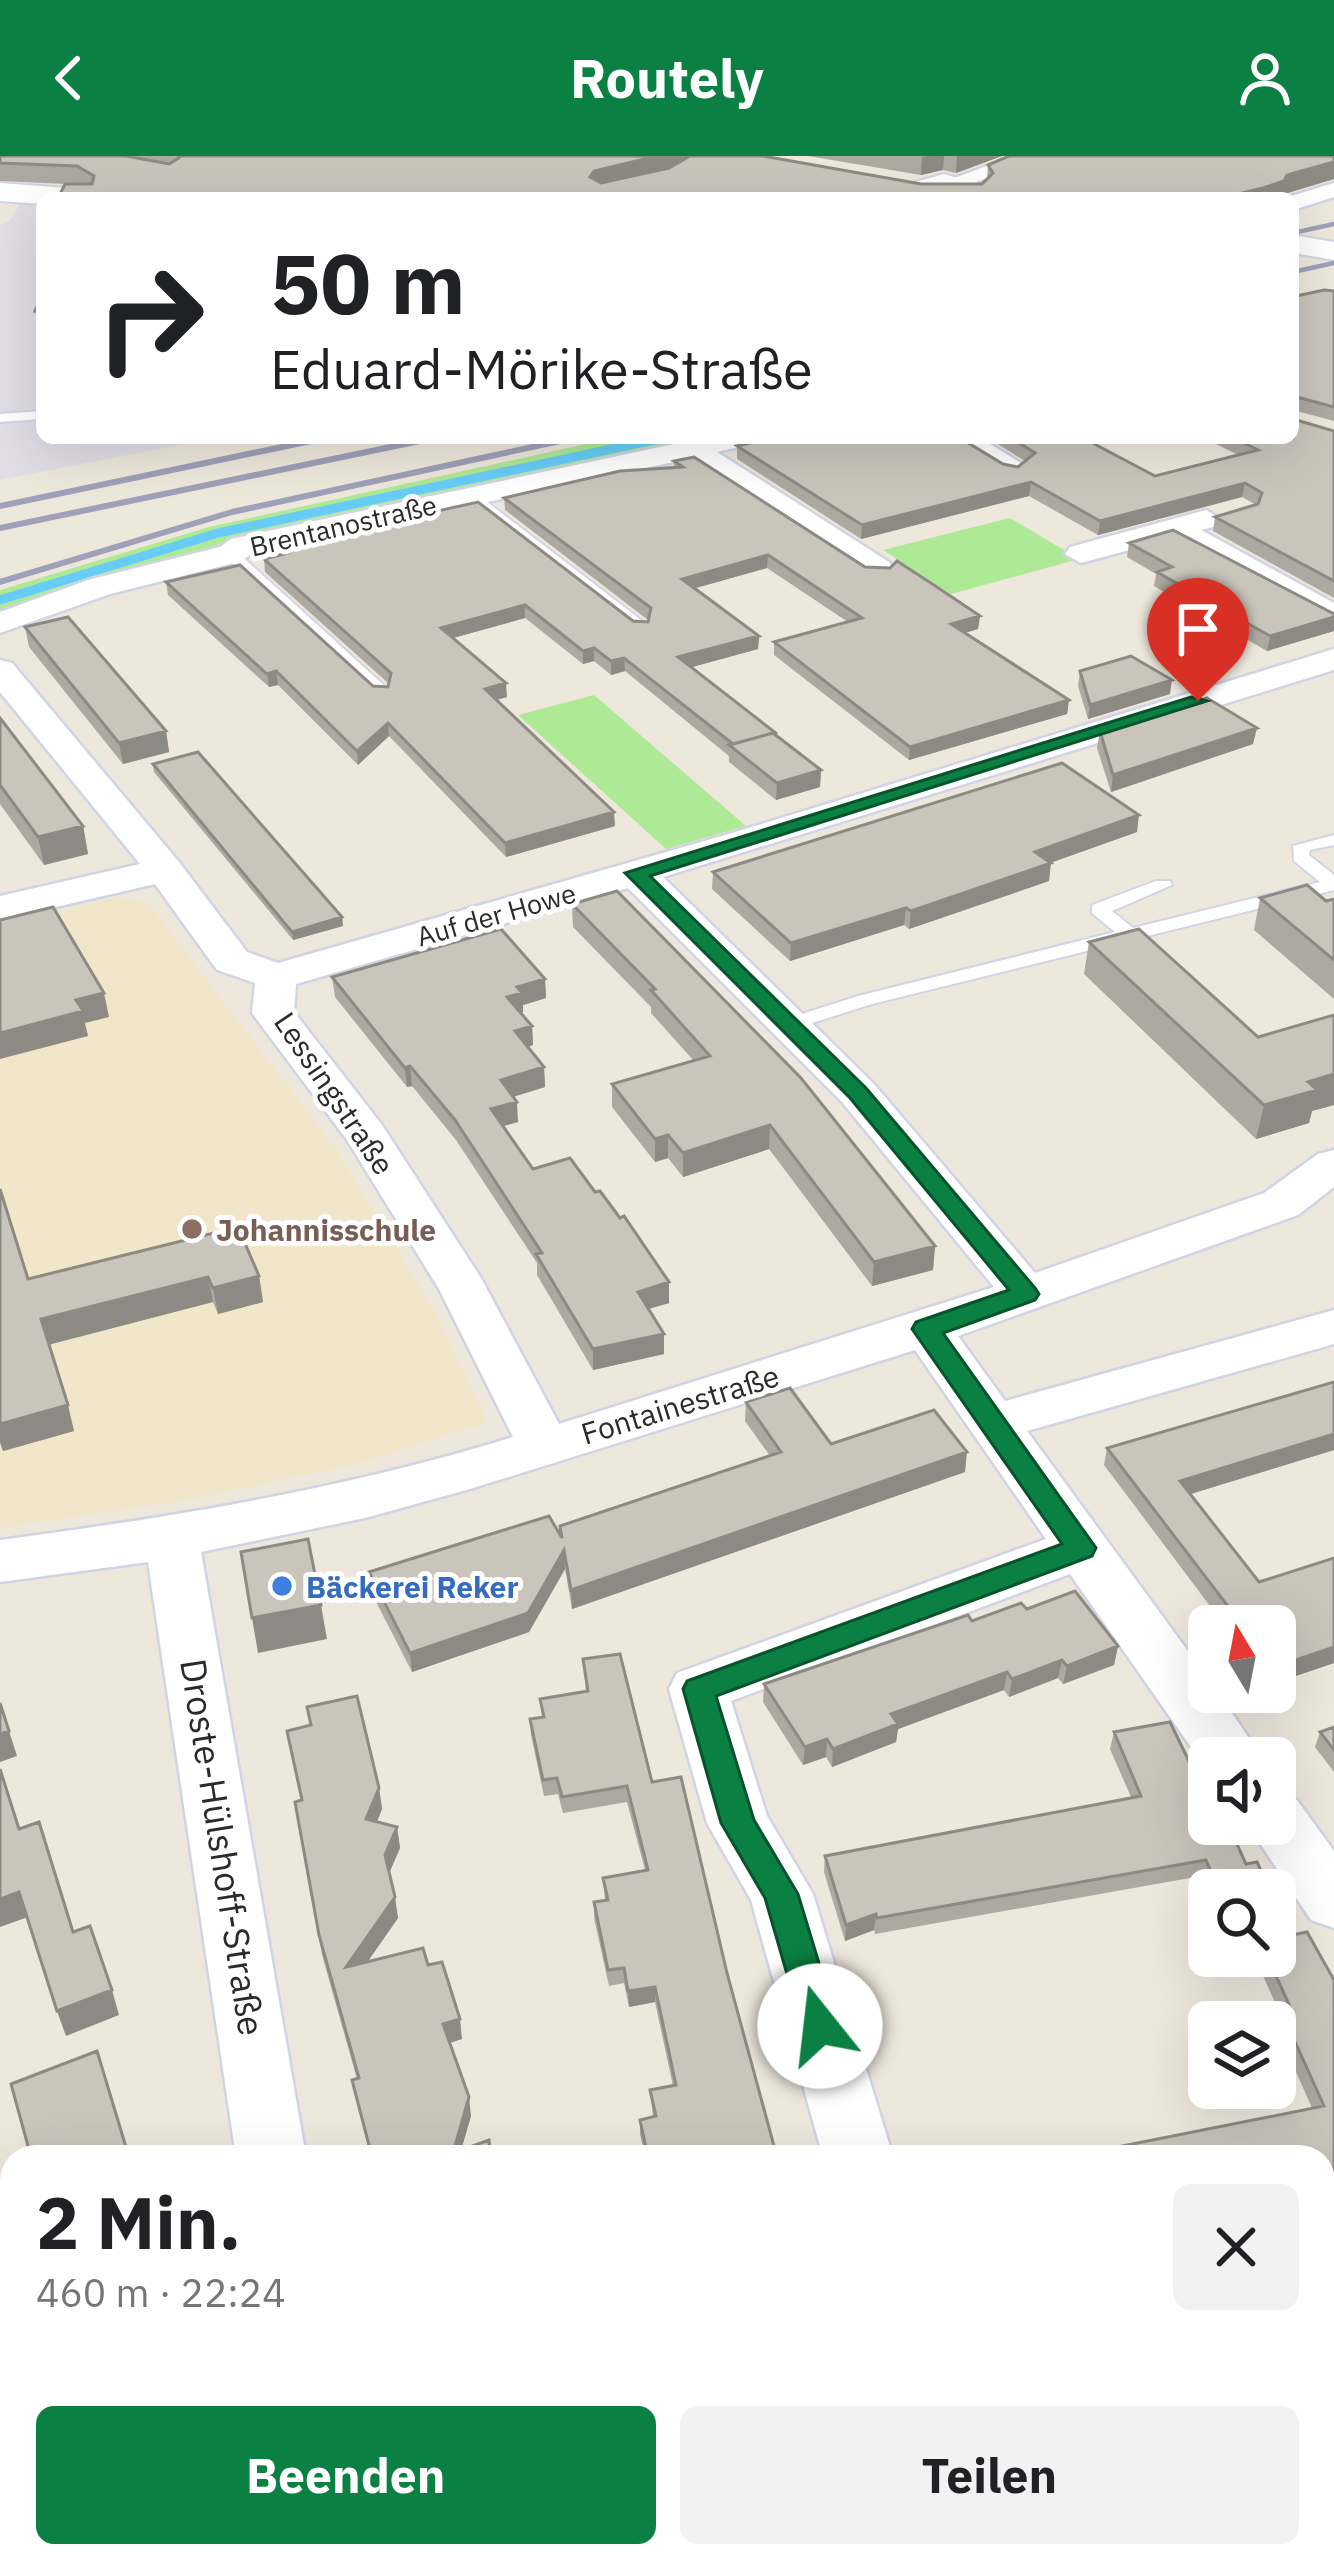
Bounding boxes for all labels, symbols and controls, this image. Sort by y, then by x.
text: Routely [570,43,764,113]
icon: back [36,45,102,111]
icon: person [1232,45,1298,111]
text: 50 m [270,228,466,337]
icon: right [72,240,228,396]
text: Eduard-Mörike-Straße [270,334,813,404]
street label: Brentanostraße [246,487,440,563]
pin [1147,578,1249,701]
icon: arrive [1165,596,1231,662]
street label: Auf der Howe [412,875,580,953]
street label: Lessingstraße [266,1004,404,1182]
place label: Johannisschule [216,1210,436,1249]
marker: Johannisschule [179,1216,205,1242]
street label: Fontainestraße [576,1355,784,1453]
place label: Bäckerei Reker [306,1567,519,1606]
marker: Bäckerei Reker [269,1573,295,1599]
north arrow [1188,1605,1296,1713]
map controls [1188,1605,1296,2109]
street label: Droste-Hülshoff-Straße [170,1655,276,2039]
button: sound [1188,1737,1296,1845]
button: search [1188,1869,1296,1977]
position arrow [757,1963,883,2089]
button: layers [1188,2001,1296,2109]
text: 2 Min. [36,2175,241,2269]
button: close [1173,2184,1299,2310]
text: 460 m · 22:24 [36,2267,286,2318]
button: Beenden [36,2406,656,2544]
button: Teilen [680,2406,1299,2544]

